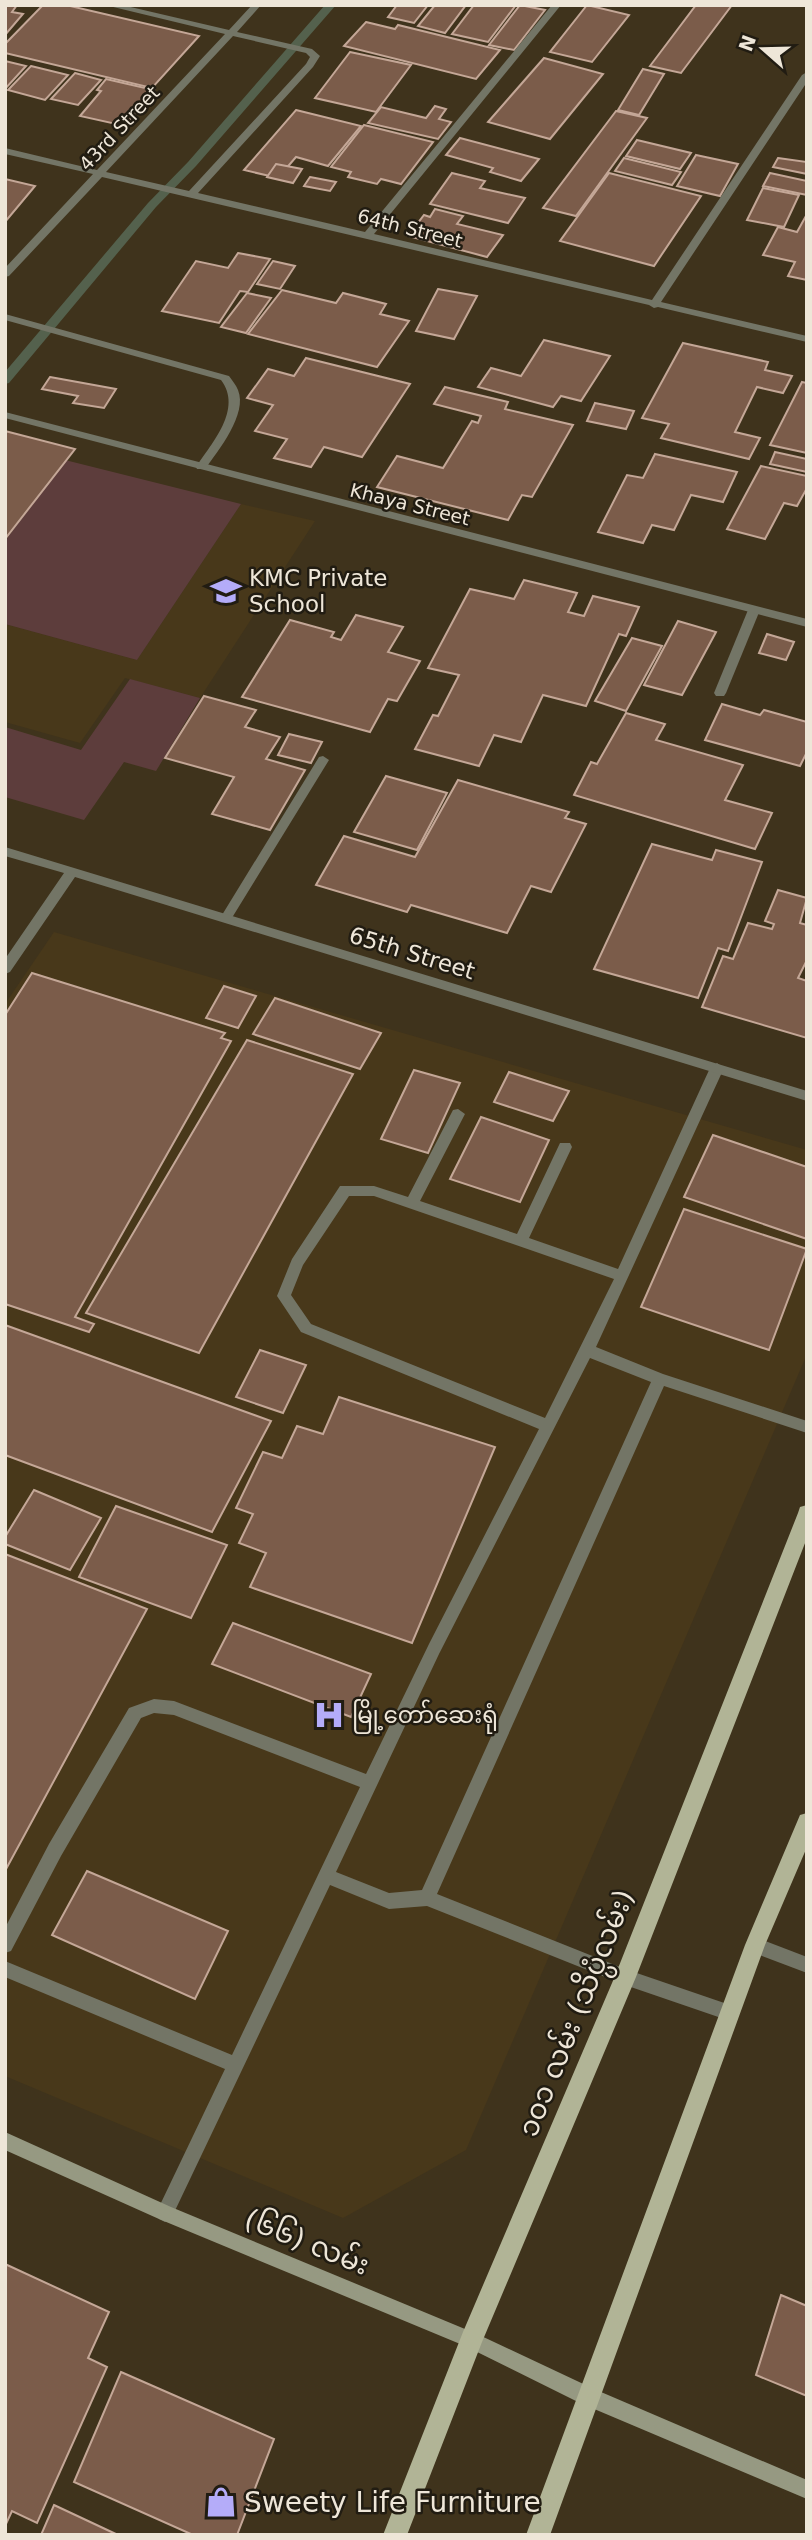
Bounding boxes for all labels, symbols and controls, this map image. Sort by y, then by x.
north arrow [728,14,798,84]
text: N [734,32,760,54]
street label: 43rd Street [74,81,164,175]
street label: 64th Street [355,204,465,252]
street label: Khaya Street [348,478,472,530]
place label: KMC Private School [249,565,387,617]
school or university icon: KMC Private School [209,574,243,608]
street label: 65th Street [346,922,478,984]
hospital icon: မြို့တော်ဆေးရုံ [312,1698,346,1732]
place label: မြို့တော်ဆေးရုံ [352,1699,498,1734]
street label: ၁၀၁ လမ်း (သိပ္ပံလမ်း) [509,1884,647,2144]
street label: (၆၆) လမ်း [240,2200,375,2282]
shop icon: Sweety Life Furniture [204,2485,238,2519]
place label: Sweety Life Furniture [244,2486,541,2519]

